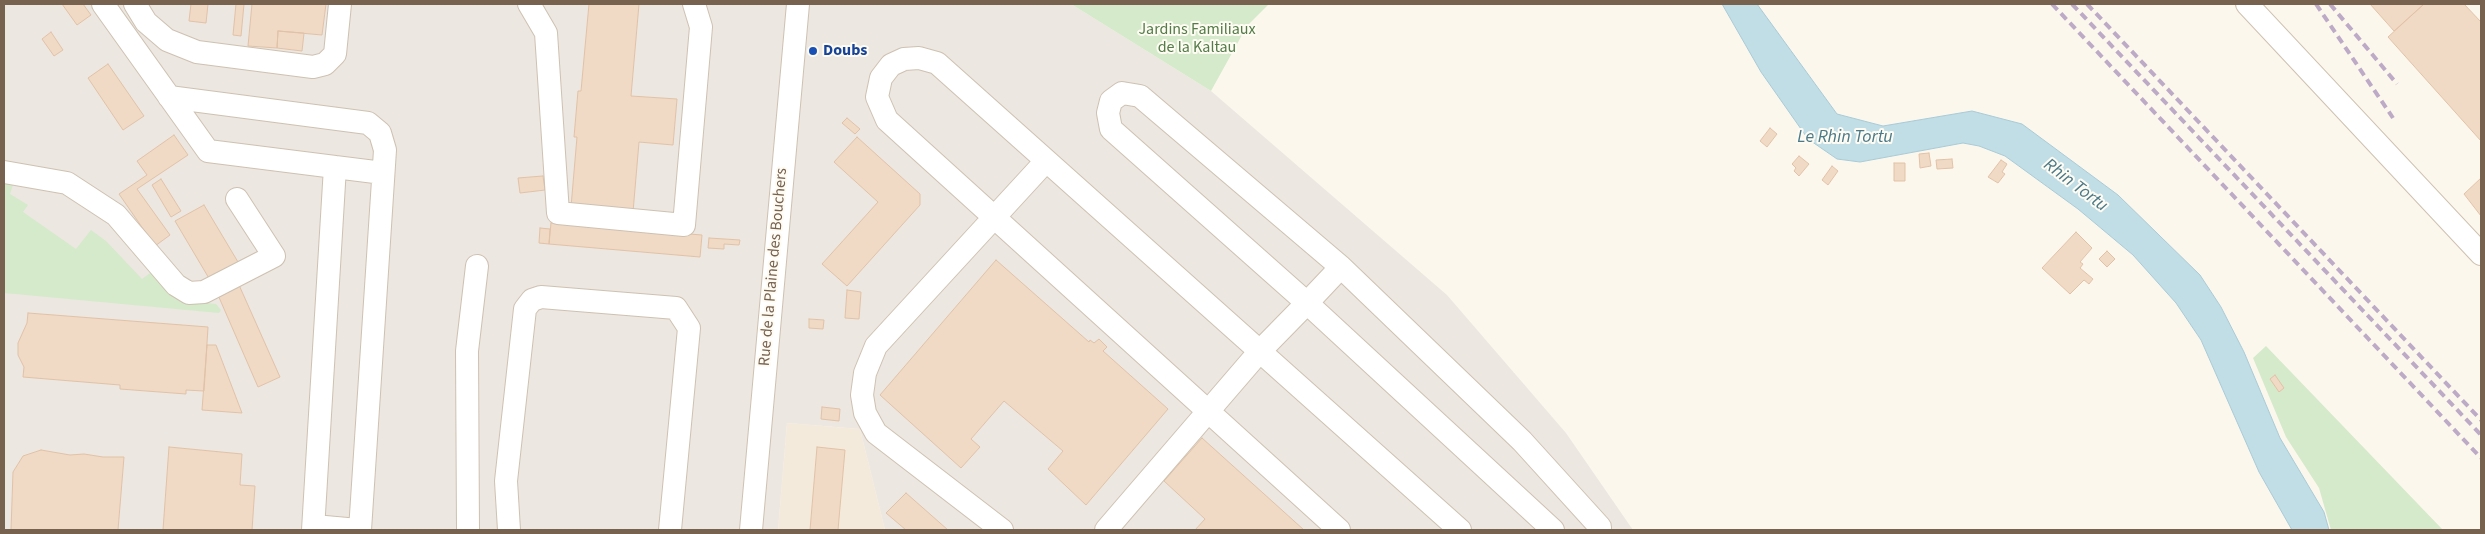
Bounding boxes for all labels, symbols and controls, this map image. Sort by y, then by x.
park label: Jardins Familiaux de la Kaltau [1138,20,1256,58]
place label: Doubs [823,41,867,61]
marker: Doubs [807,45,819,57]
water label: Le Rhin Tortu [1797,127,1893,149]
water label: Rhin Tortu [2039,155,2111,217]
street label: Rue de la Plaine des Bouchers [756,167,792,367]

